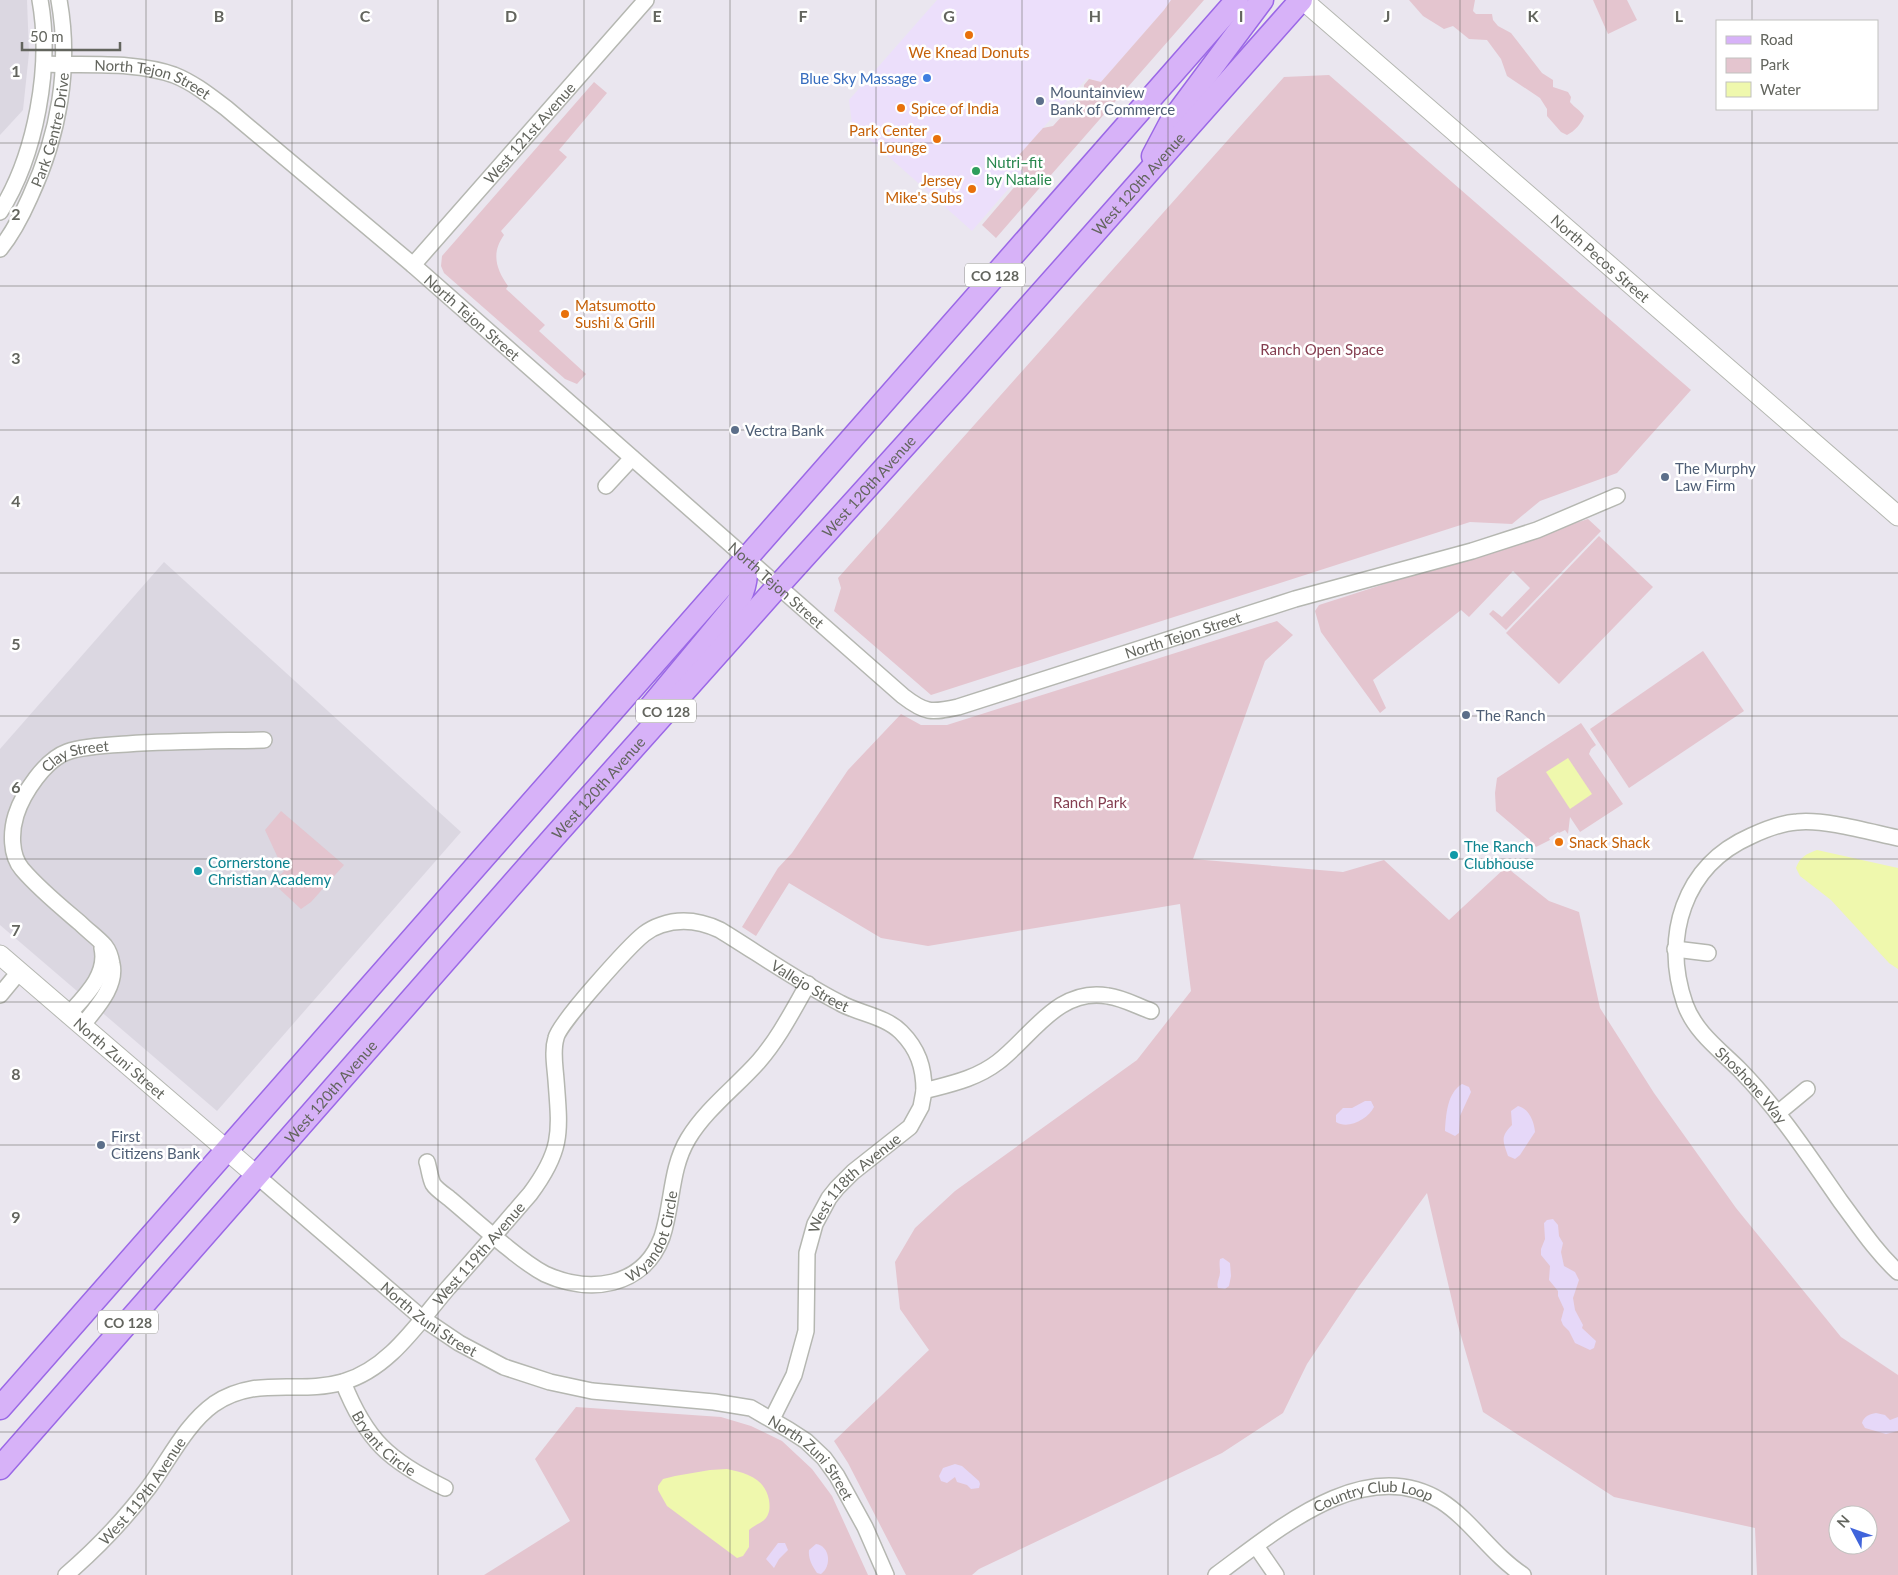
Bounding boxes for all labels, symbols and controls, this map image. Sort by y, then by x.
text: B [214,6,224,25]
text: C [360,6,371,25]
text: D [505,6,517,25]
text: E [652,6,662,25]
text: F [798,6,808,25]
text: G [943,6,955,25]
text: H [1089,6,1101,25]
text: I [1239,6,1243,25]
text: J [1384,6,1390,25]
text: K [1528,6,1540,25]
text: L [1675,6,1684,25]
scale bar [22,20,120,52]
legend [1716,20,1878,110]
text: 50 m [30,27,64,45]
marker: We Knead Donuts [963,29,975,41]
text: Road [1760,30,1793,48]
place label: We Knead Donuts [909,43,1029,61]
text: Park [1760,55,1790,73]
street label: North Tejon Street [94,56,215,103]
text: 1 [11,61,21,80]
place label: Blue Sky Massage [800,69,917,87]
street label: Park Centre Drive [27,72,72,189]
marker: Blue Sky Massage [921,72,933,84]
street label: West 121st Avenue [480,78,579,187]
text: Water [1760,80,1801,98]
place label: Mountainview Bank of Commerce [1050,83,1175,118]
marker: Mountainview Bank of Commerce [1034,95,1046,107]
place label: Spice of India [911,99,999,117]
marker: Spice of India [895,102,907,114]
place label: Park Center Lounge [849,121,928,156]
street label: West 120th Avenue [1088,129,1188,239]
marker: Park Center Lounge [931,133,943,145]
place label: Nutri–fit by Natalie [986,153,1052,188]
marker: Nutri–fit by Natalie [970,165,982,177]
place label: Jersey Mike's Subs [885,171,962,206]
marker: Jersey Mike's Subs [966,183,978,195]
text: 2 [11,204,21,223]
street label: North Pecos Street [1548,210,1654,306]
road number: CO 128 [965,264,1025,286]
street label: North Tejon Street [421,270,524,364]
place label: Matsumotto Sushi & Grill [575,296,656,331]
marker: Matsumotto Sushi & Grill [559,308,571,320]
park label: Ranch Open Space [1260,340,1384,358]
text: 3 [11,348,21,367]
place label: Vectra Bank [745,421,825,439]
marker: Vectra Bank [729,424,741,436]
street label: West 120th Avenue [818,431,919,541]
place label: The Murphy Law Firm [1675,459,1756,494]
marker: The Murphy Law Firm [1659,471,1671,483]
text: 4 [11,491,21,510]
street label: North Tejon Street [725,538,828,632]
street label: North Tejon Street [1122,608,1244,662]
text: 5 [11,634,21,653]
road number: CO 128 [636,699,696,722]
place label: The Ranch [1476,706,1546,724]
marker: The Ranch [1460,709,1472,721]
street label: West 120th Avenue [548,732,649,842]
street label: Clay Street [37,736,110,775]
text: 6 [11,777,21,796]
park label: Ranch Park [1053,793,1127,811]
place label: Snack Shack [1569,833,1650,851]
marker: Snack Shack [1553,836,1565,848]
place label: The Ranch Clubhouse [1464,837,1534,872]
marker: The Ranch Clubhouse [1448,849,1460,861]
place label: Cornerstone Christian Academy [208,853,331,888]
marker: Cornerstone Christian Academy [192,865,204,877]
text: 7 [11,920,21,939]
street label: Vallejo Street [768,956,853,1015]
street label: North Zuni Street [70,1014,170,1103]
street label: West 120th Avenue [280,1036,381,1147]
street label: Shoshone Way [1712,1043,1791,1127]
text: 8 [11,1064,21,1083]
place label: First Citizens Bank [111,1127,201,1162]
street label: West 118th Avenue [804,1129,904,1235]
marker: First Citizens Bank [95,1139,107,1151]
street label: Wyandot Circle [622,1189,681,1285]
street label: West 119th Avenue [429,1198,528,1309]
text: 9 [11,1207,21,1226]
street label: North Zuni Street [377,1278,481,1360]
road number: CO 128 [98,1310,158,1334]
street label: Bryant Circle [349,1407,419,1480]
street label: North Zuni Street [765,1411,858,1504]
street label: West 119th Avenue [95,1433,189,1548]
street label: Country Club Loop [1310,1477,1436,1516]
north arrow [1828,1505,1878,1555]
text: N [1833,1511,1853,1531]

